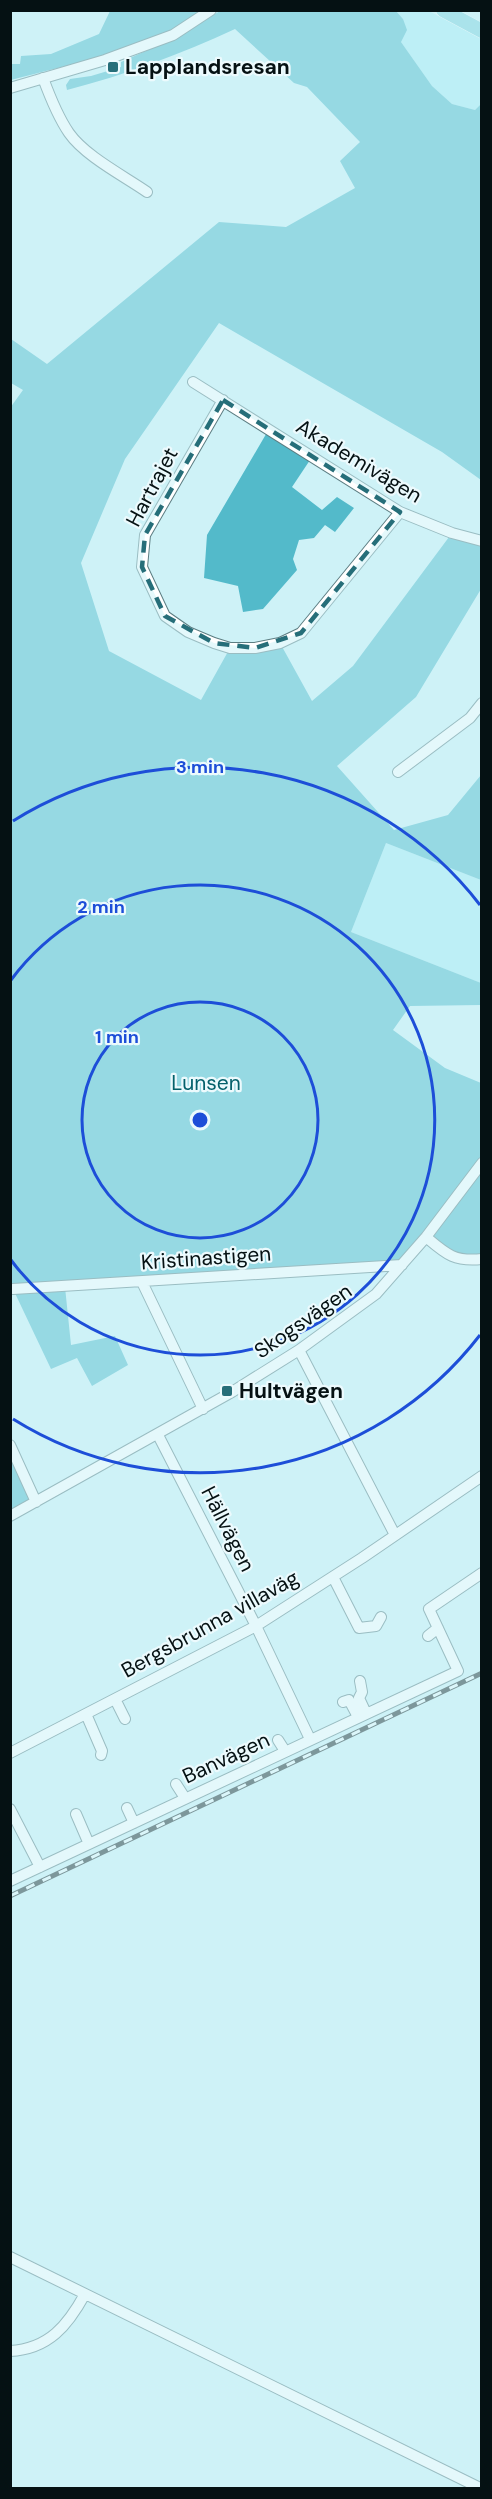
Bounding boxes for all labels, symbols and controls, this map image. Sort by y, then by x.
place label: Lapplandsresan [125,53,290,81]
marker: Lapplandsresan [106,60,120,74]
street label: Akademivägen [291,412,427,510]
street label: Hartrajet [119,443,185,531]
text: 3 min [176,755,224,779]
text: 2 min [77,895,125,919]
text: 1 min [95,1025,139,1049]
park label: Lunsen [171,1069,241,1097]
centre of rings [190,1110,210,1130]
street label: Kristinastigen [140,1239,272,1277]
street label: Skogsvägen [249,1277,357,1365]
place label: Hultvägen [239,1377,343,1405]
marker: Hultvägen [220,1384,234,1398]
street label: Hällvägen [195,1482,261,1576]
street label: Bergsbrunna villaväg [116,1563,304,1684]
street label: Banvägen [178,1726,274,1790]

